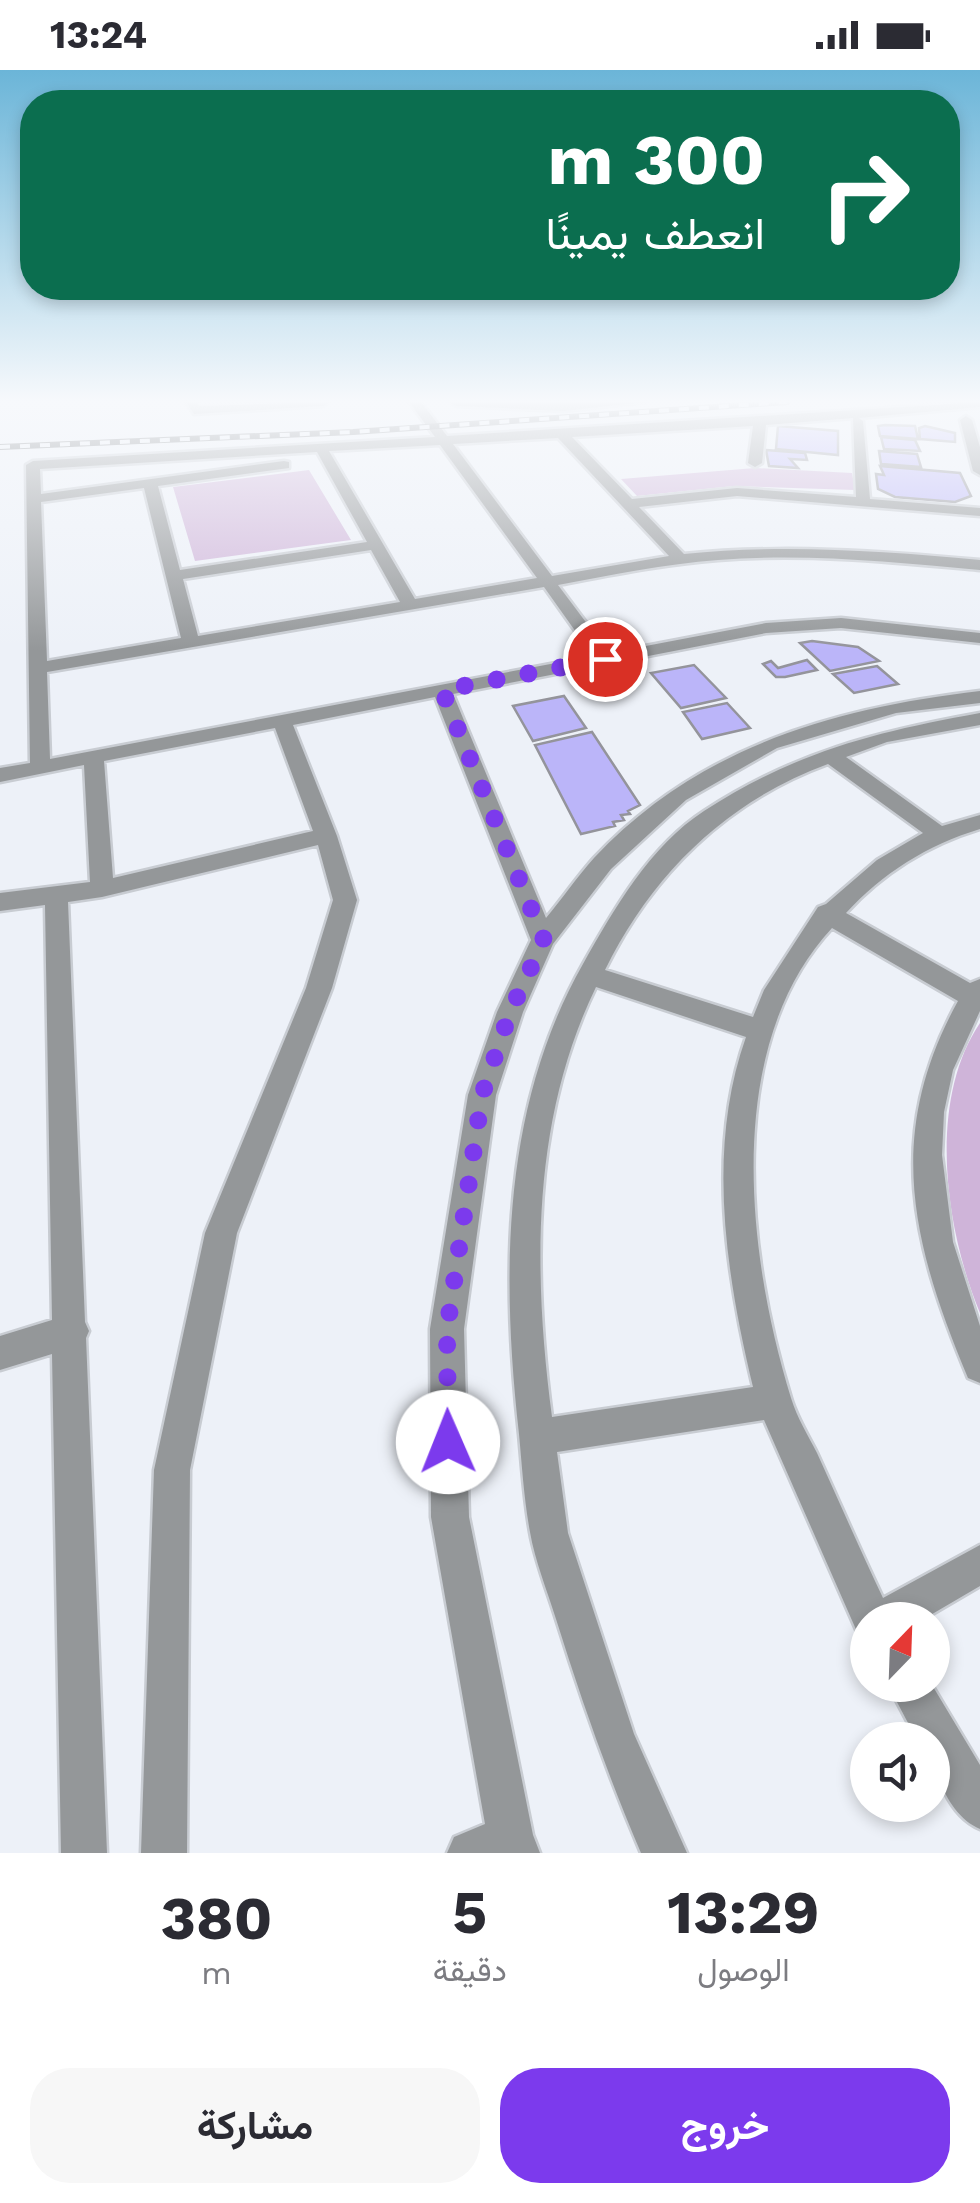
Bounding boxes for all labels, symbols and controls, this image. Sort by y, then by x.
text: 13:24 [50,13,147,57]
text: 300 m [547,119,765,201]
icon: right [800,130,930,260]
text: انعطف يمينًا [545,207,765,260]
pin [563,617,648,702]
icon: arrive [578,632,633,687]
position arrow [396,1390,500,1494]
north arrow [850,1602,950,1702]
map controls [850,1602,950,1822]
button: sound [850,1722,950,1822]
text: 5 [452,1877,487,1948]
text: 13:29 [667,1877,820,1948]
text: 380 [160,1883,272,1954]
text: دقيقة [433,1951,507,1989]
text: الوصول [697,1951,790,1989]
text: m [201,1954,232,1992]
button: مشاركة [30,2068,480,2183]
button: خروج [500,2068,950,2183]

